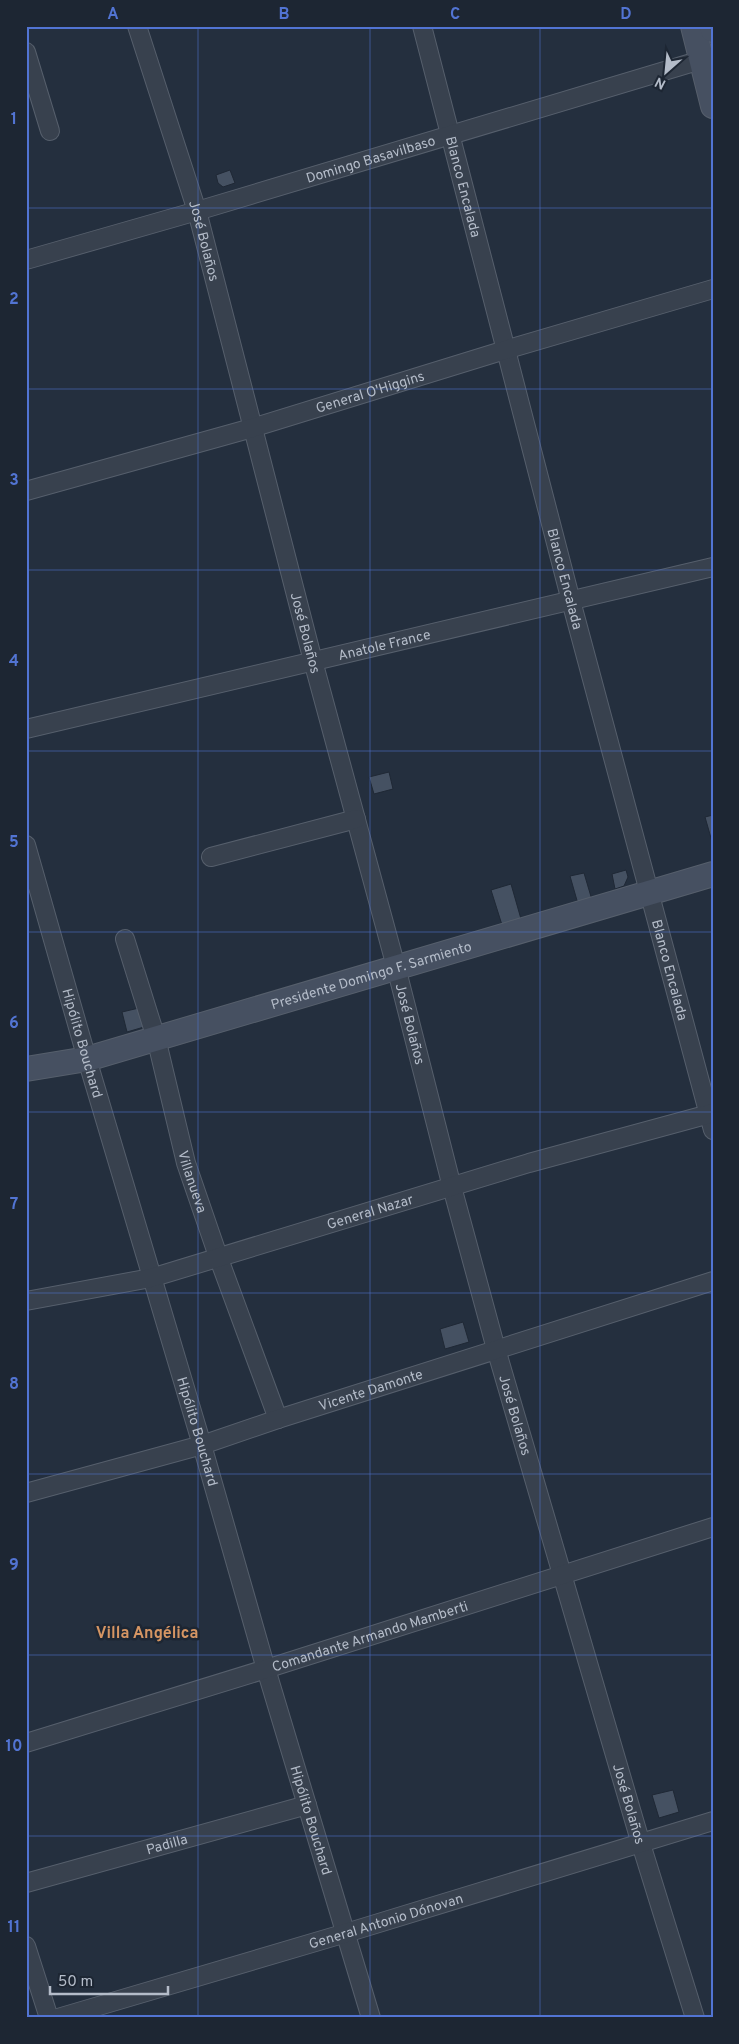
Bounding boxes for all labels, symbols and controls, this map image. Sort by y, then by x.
text: A [107,5,119,25]
text: B [278,5,290,25]
text: C [450,5,460,25]
text: D [620,5,632,25]
north arrow [642,48,692,98]
text: N [652,72,669,92]
text: 1 [11,110,17,130]
street label: Domingo Basavilbaso [304,133,438,188]
street label: Blanco Encalada [441,135,483,239]
street label: José Bolaños [184,198,222,283]
text: 2 [9,290,19,310]
street label: General O'Higgins [314,368,427,418]
text: 3 [9,471,19,491]
street label: Blanco Encalada [543,527,585,632]
street label: José Bolaños [286,591,323,676]
street label: Anatole France [337,627,432,665]
text: 4 [9,652,19,672]
text: 5 [9,833,19,853]
street label: Blanco Encalada [647,918,690,1023]
street label: Presidente Domingo F. Sarmiento [269,939,474,1014]
street label: José Bolaños [391,982,428,1067]
street label: Hipólito Bouchard [57,987,105,1100]
text: 6 [9,1014,19,1034]
street label: Villanueva [173,1149,210,1216]
street label: General Nazar [325,1191,416,1234]
text: 7 [10,1195,18,1215]
street label: Vicente Damonte [317,1367,425,1415]
street label: José Bolaños [494,1373,534,1458]
text: 8 [9,1375,19,1395]
street label: Hipólito Bouchard [172,1375,220,1488]
text: 9 [9,1556,19,1576]
street label: Comandante Armando Mamberti [270,1598,470,1677]
district label: Villa Angélica [96,1624,198,1644]
text: 10 [6,1737,22,1757]
street label: José Bolaños [608,1762,648,1846]
street label: Hipólito Bouchard [286,1764,334,1877]
street label: Padilla [144,1832,190,1859]
street label: General Antonio Dónovan [307,1891,465,1953]
text: 11 [8,1918,20,1938]
scale bar [50,1964,168,1996]
text: 50 m [58,1973,93,1992]

